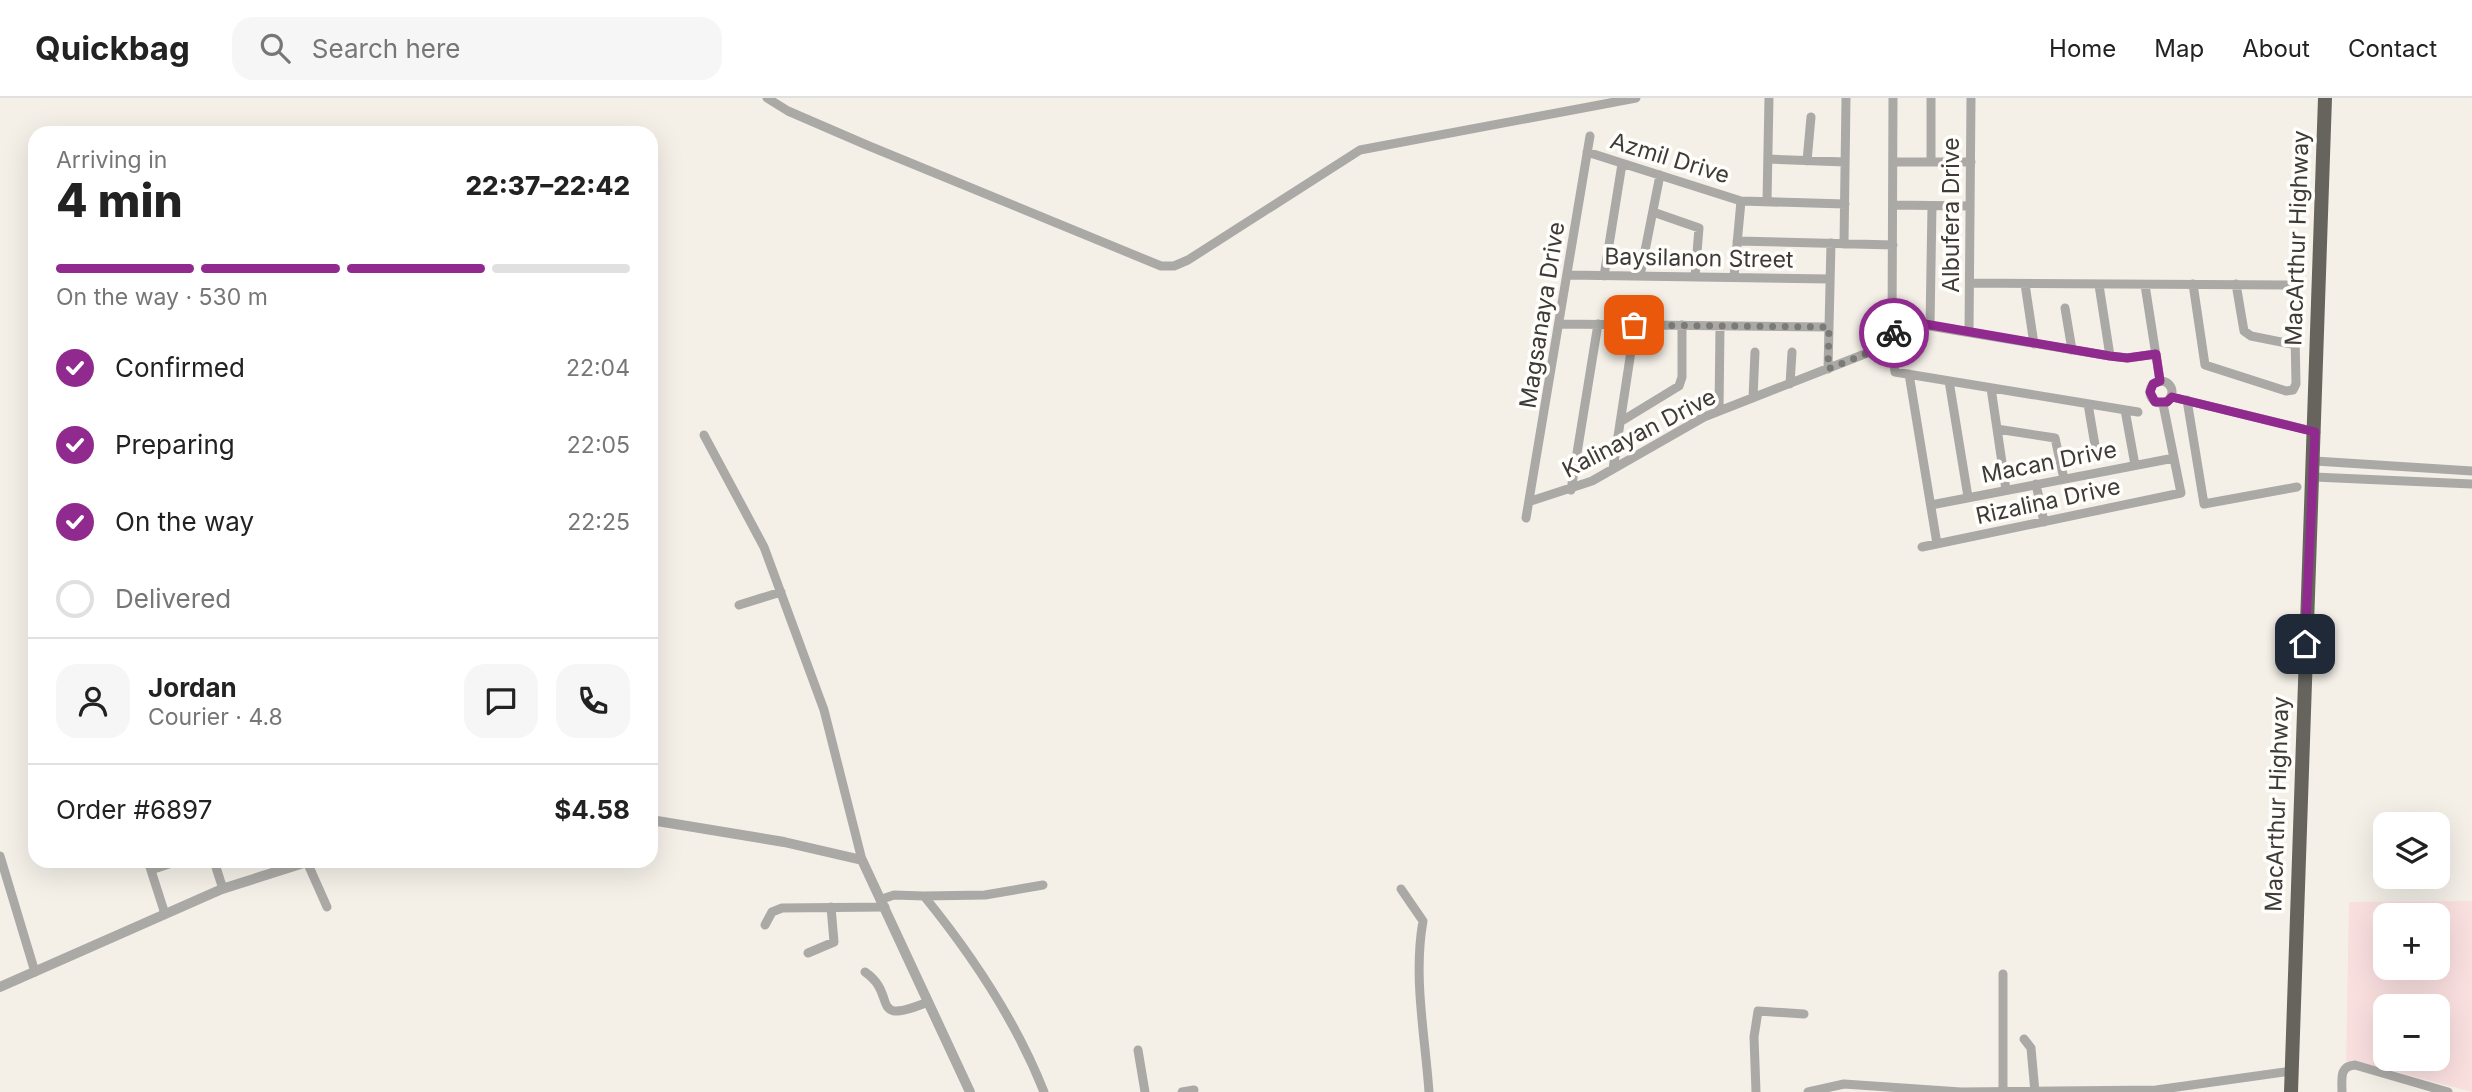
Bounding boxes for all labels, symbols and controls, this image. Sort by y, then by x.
search box [232,17,722,80]
text: Quickbag [35,28,190,68]
icon: search [256,29,294,67]
text: Search here [312,33,460,64]
text: Home [2049,34,2116,63]
text: Map [2154,34,2204,63]
text: About [2242,34,2310,63]
text: Contact [2348,34,2437,63]
street label: Azmil Drive [1607,127,1733,189]
street label: MacArthur Highway [2279,130,2315,346]
street label: Albufera Drive [1937,137,1965,293]
text: Arriving in [56,146,167,174]
text: 22:37–22:42 [466,170,630,201]
text: 4 min [56,172,183,228]
street label: Magsanaya Drive [1513,220,1571,410]
street label: Baysilanon Street [1604,242,1794,274]
text: On the way · 530 m [56,283,268,311]
pin [1604,295,1664,355]
courier [1859,298,1929,368]
icon: bag [1615,306,1653,344]
icon: bike [1875,314,1913,352]
icon: check [56,349,94,387]
text: Confirmed [115,352,245,383]
text: 22:04 [566,354,630,382]
street label: Kalinayan Drive [1558,382,1720,484]
icon: check [56,426,94,464]
text: Preparing [115,429,235,460]
text: 22:05 [567,431,630,459]
street label: Macan Drive [1979,435,2119,489]
street label: Rizalina Drive [1973,472,2123,530]
icon: check [56,503,94,541]
text: On the way [115,506,254,537]
text: 22:25 [567,508,630,536]
text: Delivered [115,583,231,614]
pin [2275,614,2335,674]
icon: home [2286,625,2324,663]
button: person [56,664,130,738]
button: chat [464,664,538,738]
button: phone [556,664,630,738]
text: Jordan [148,672,237,703]
street label: MacArthur Highway [2259,696,2295,912]
text: Courier · 4.8 [148,703,283,731]
text: Order #6897 [56,794,212,825]
text: $4.58 [554,794,630,825]
map controls [2373,812,2450,1071]
button: layers [2373,812,2450,889]
button: + [2373,903,2450,980]
button: − [2373,994,2450,1071]

